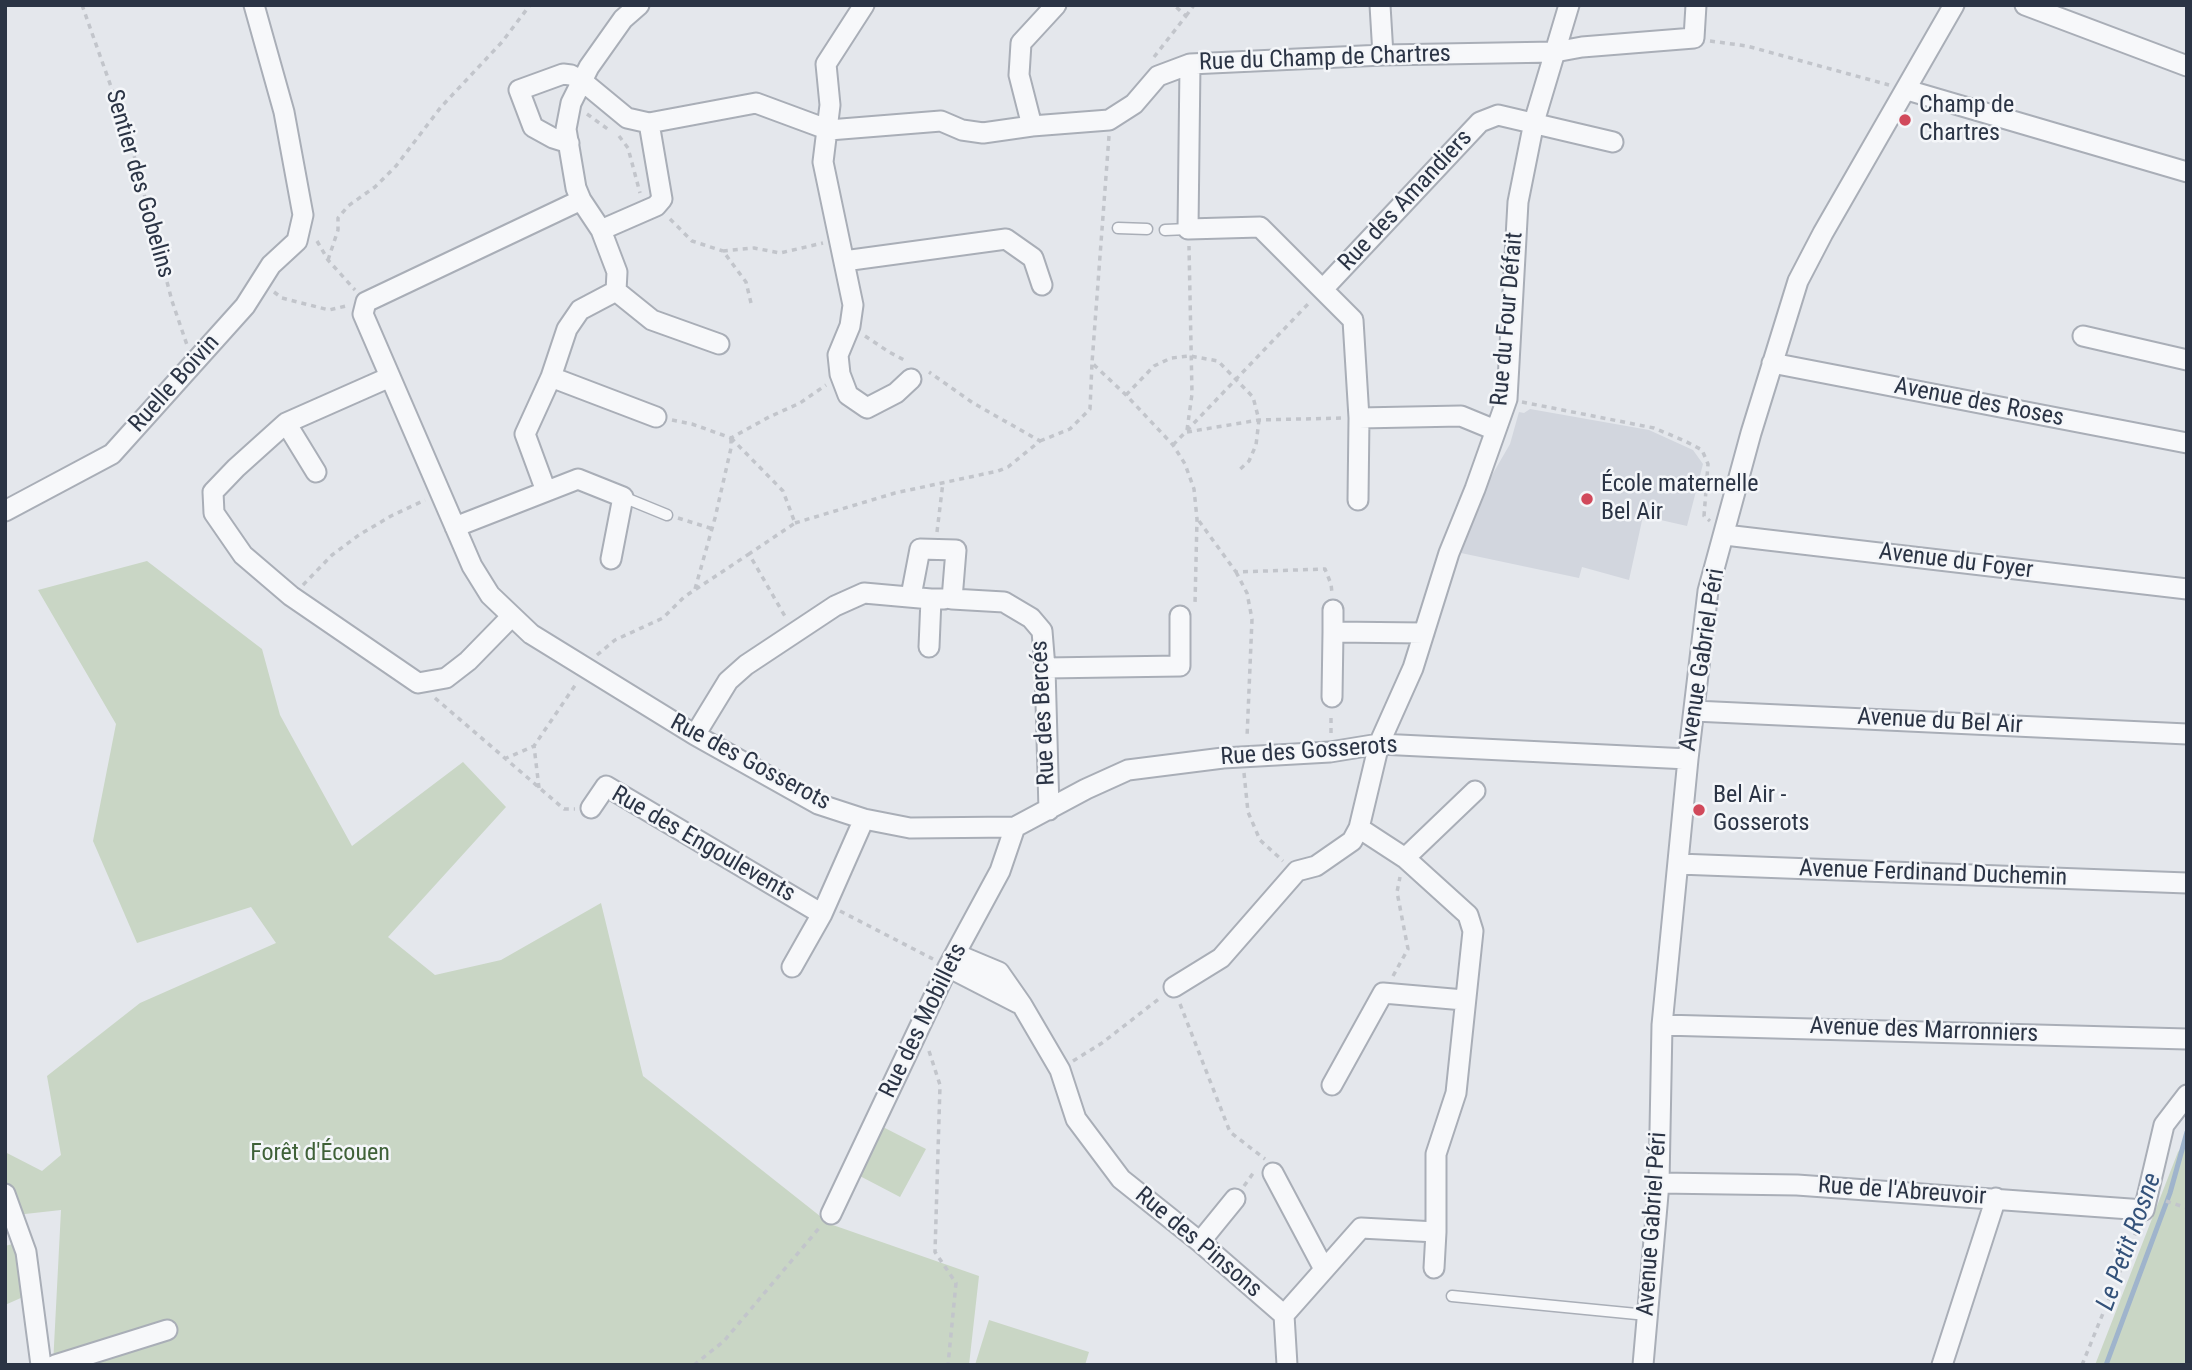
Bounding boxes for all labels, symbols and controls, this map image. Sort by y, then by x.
street label: Rue du Champ de Chartres [1199,40,1451,78]
street label: Sentier des Gobelins [98,87,180,281]
place label: Champ de Chartres [1919,92,2014,148]
marker: Champ de Chartres [1897,112,1913,128]
street label: Rue des Amandiers [1333,124,1479,278]
street label: Rue du Four Défait [1486,231,1530,407]
street label: Ruelle Boivin [124,329,226,439]
street label: Avenue des Roses [1892,372,2066,434]
place label: École maternelle Bel Air [1601,471,1758,527]
marker: École maternelle Bel Air [1579,491,1595,507]
street label: Avenue du Foyer [1877,538,2035,586]
street label: Avenue Gabriel Péri [1674,567,1732,753]
street label: Rue des Bercés [1026,640,1062,786]
street label: Avenue du Bel Air [1857,703,2023,741]
street label: Rue des Gosserots [665,709,835,817]
street label: Rue des Gosserots [1220,731,1398,773]
street label: Rue des Engoulevents [606,781,800,909]
place label: Bel Air - Gosserots [1713,782,1810,838]
marker: Bel Air - Gosserots [1691,802,1707,818]
street label: Avenue Ferdinand Duchemin [1798,855,2068,893]
street label: Rue des Mobillets [874,939,974,1103]
street label: Avenue des Marronniers [1809,1013,2039,1049]
street label: Avenue Gabriel Péri [1632,1131,1674,1317]
park label: Forêt d'Écouen [250,1140,390,1168]
water label: Le Petit Rosne [2091,1169,2169,1315]
street label: Rue de l'Abreuvoir [1817,1172,1987,1212]
street label: Rue des Pinsons [1129,1182,1267,1304]

